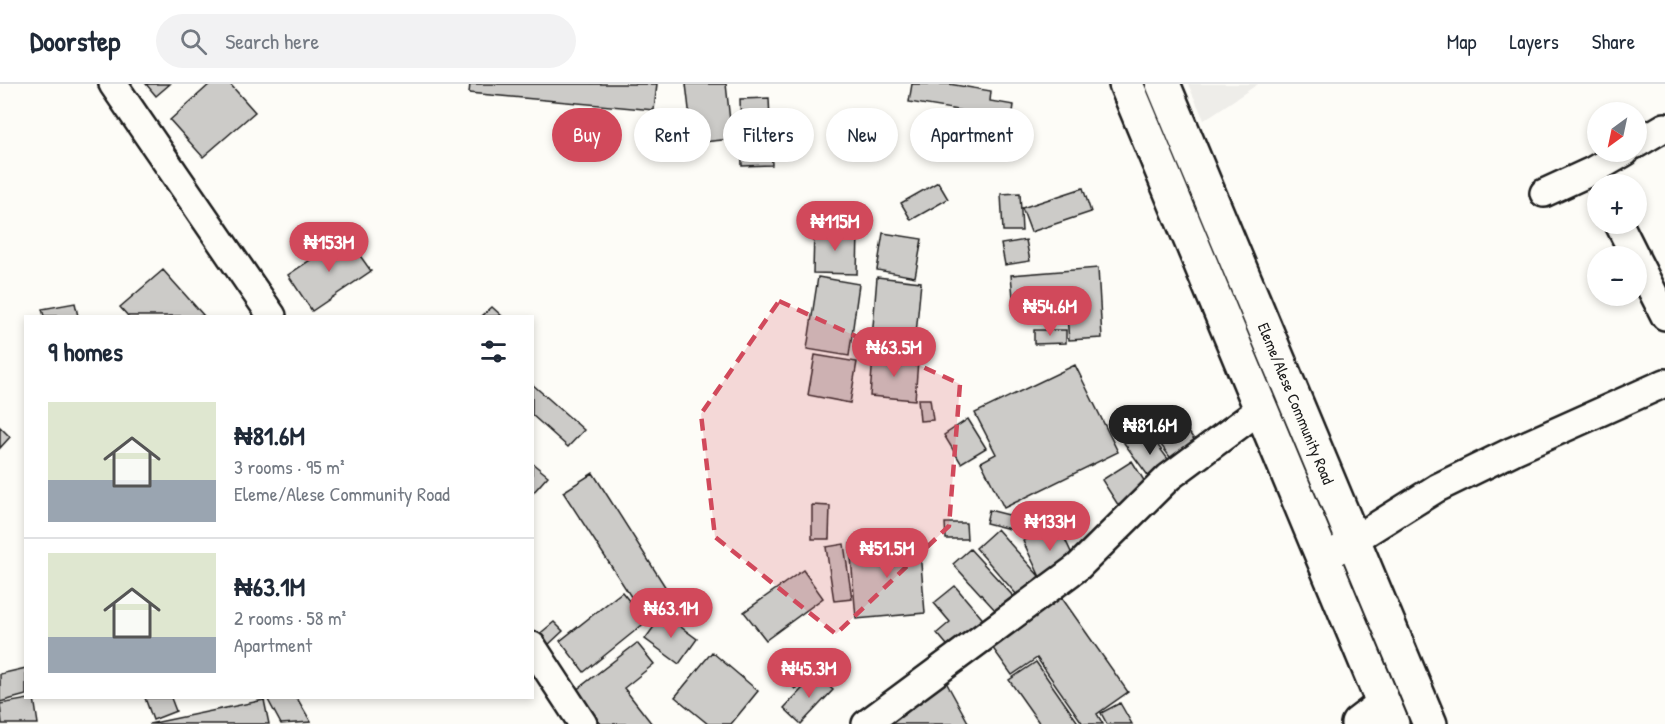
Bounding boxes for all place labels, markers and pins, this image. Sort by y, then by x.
pin: ₦115M [793,201,877,252]
pin: ₦153M [287,222,371,273]
pin: ₦54.6M [1001,286,1099,337]
pin: ₦63.5M [845,327,943,378]
pin: ₦81.6M [1101,405,1199,456]
pin: ₦133M [1008,501,1092,552]
pin: ₦51.5M [838,528,936,579]
pin: ₦63.1M [622,588,720,639]
pin: ₦45.3M [760,648,858,699]

